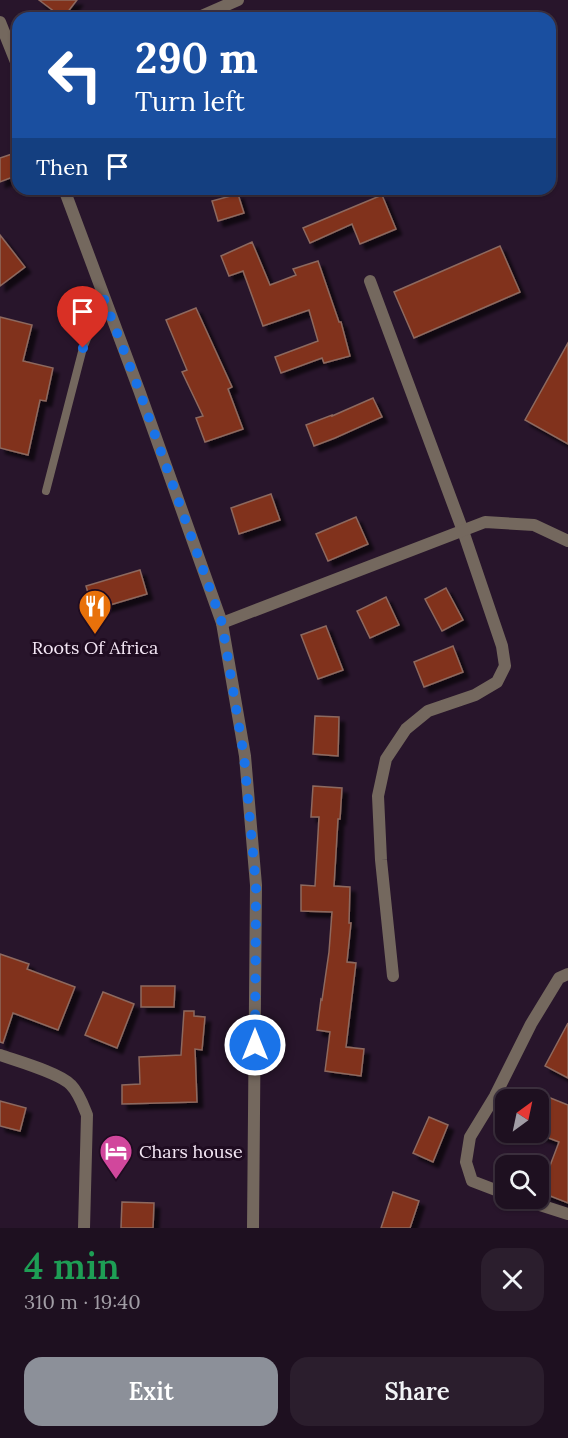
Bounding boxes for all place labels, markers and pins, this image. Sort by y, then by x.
pin [57,286,108,348]
restaurant icon: Roots Of Africa [77,588,113,635]
place label: Roots Of Africa [32,636,158,659]
hotel icon: Chars house [98,1133,134,1180]
place label: Chars house [139,1140,243,1163]

